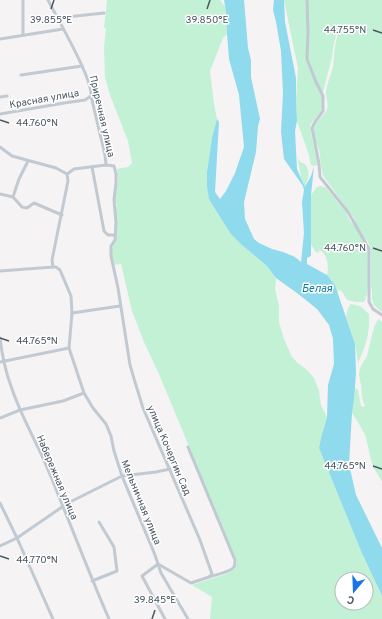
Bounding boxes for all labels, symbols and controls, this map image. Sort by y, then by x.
text: 39.855°E [30,14,72,27]
text: 39.850°E [186,14,228,27]
text: 44.755°N [324,24,366,37]
street label: Приречная улица [86,74,117,158]
street label: Красная улица [8,87,80,112]
text: 44.760°N [16,117,58,130]
text: 44.760°N [324,242,366,255]
water label: Белая [302,282,333,296]
text: 44.765°N [16,335,58,348]
street label: улица Кочергин Сад [144,403,194,498]
street label: Набережная улица [33,433,80,522]
street label: Мельничная улица [118,458,164,547]
text: 44.765°N [324,460,366,473]
text: 44.770°N [16,554,58,567]
north arrow [334,571,374,611]
text: С [345,592,357,607]
text: 39.845°E [134,594,176,607]

